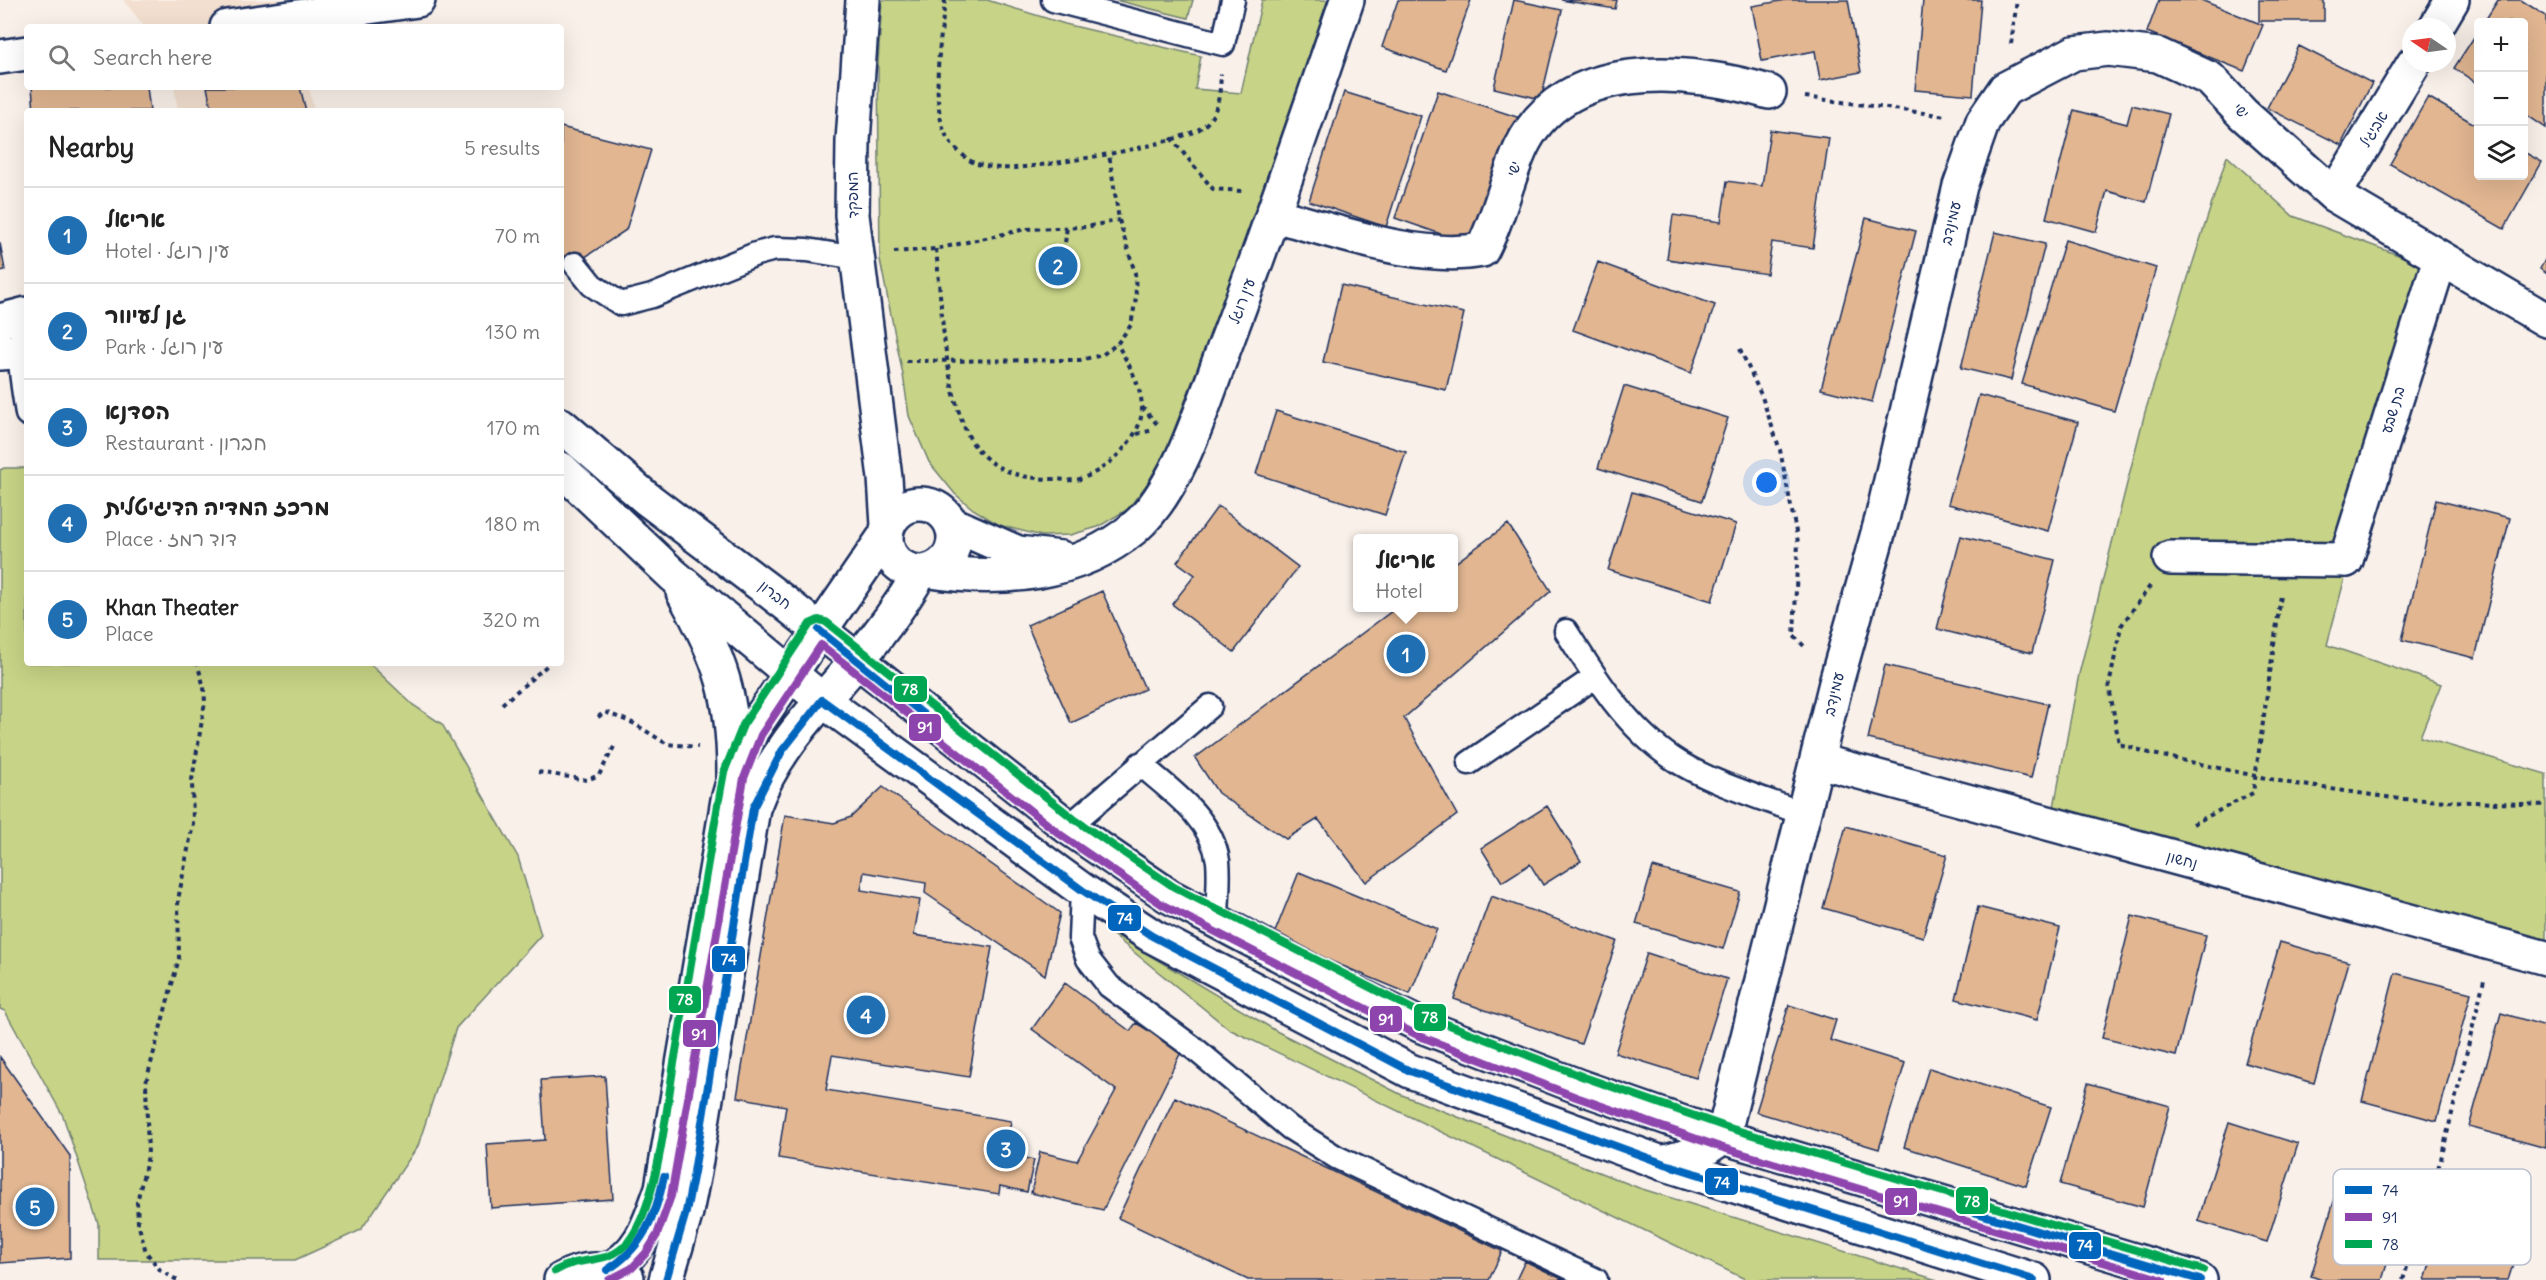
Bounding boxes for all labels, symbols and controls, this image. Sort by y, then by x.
north arrow [2402,18,2456,72]
map controls [2474,18,2528,180]
button: + [2474,18,2528,72]
search box [24,24,564,90]
icon: search [45,41,78,74]
text: Search here [93,43,212,71]
button: − [2474,72,2528,126]
street label: ישי [2229,99,2253,123]
street label: אביגיל [2355,107,2392,150]
button: layers [2474,126,2528,180]
text: Nearby [48,131,134,164]
text: 5 results [464,135,540,160]
street label: ישי [1502,159,1525,179]
street label: המפקד [843,171,862,219]
street label: עמינדב [1936,199,1965,247]
text: אריאל [105,205,165,233]
text: 1 [64,223,71,248]
text: 70 m [495,223,540,248]
text: Hotel · עין רוגל [105,238,230,263]
pin: 2 [1038,244,1078,288]
street label: עין רוגל [1224,275,1259,326]
text: גן לעיוור [105,301,186,329]
text: 2 [62,319,73,344]
text: 130 m [485,319,540,344]
text: Park · עין רוגל [105,334,224,359]
street label: בת שבע [2376,384,2409,436]
text: הסדנא [105,397,170,425]
text: 3 [62,415,73,440]
text: 170 m [487,415,540,440]
text: Restaurant · חברון [105,430,267,455]
your location [1752,468,1781,497]
text: מרכז המדיה הדיגיטלית [105,493,330,521]
text: 4 [62,511,73,536]
text: 180 m [485,511,540,536]
text: Place · דוד רמז [105,526,237,551]
popup [1353,534,1458,612]
text: אריאל [1375,546,1436,574]
street label: חברון [755,576,795,614]
text: Hotel [1375,578,1423,603]
text: Khan Theater [105,593,238,621]
text: 5 [62,607,73,632]
text: 320 m [482,607,540,632]
text: Place [105,621,153,646]
pin: 1 [1386,632,1426,676]
street label: עמינדב [1819,670,1848,718]
line badge: 78 [893,675,928,703]
text: 78 [901,679,919,699]
line badge: 91 [908,713,942,742]
text: 91 [917,717,933,737]
street label: נחשון [2164,846,2200,873]
line badge: 74 [1107,904,1142,932]
text: 74 [1117,908,1133,928]
line badge: 74 [711,945,746,973]
text: 74 [721,949,737,969]
line badge: 78 [668,985,702,1014]
text: 78 [676,989,694,1009]
pin: 4 [846,992,886,1038]
line badge: 78 [1413,1003,1447,1032]
line badge: 91 [1369,1005,1403,1033]
text: 78 [1421,1007,1439,1027]
text: 91 [1378,1009,1394,1029]
line badge: 91 [682,1019,717,1048]
text: 91 [691,1024,707,1044]
pin: 3 [986,1126,1026,1172]
line badge: 74 [1704,1167,1739,1196]
legend [2333,1169,2531,1265]
text: 74 [1714,1172,1730,1192]
text: 74 [2382,1180,2399,1200]
pin: 5 [15,1184,54,1230]
line badge: 78 [1955,1186,1989,1215]
line badge: 91 [1884,1187,1918,1216]
text: 91 [1893,1191,1909,1211]
text: 78 [1963,1191,1981,1211]
text: 91 [2382,1207,2398,1227]
line badge: 74 [2068,1231,2102,1260]
text: 78 [2382,1234,2399,1254]
text: 74 [2077,1235,2093,1255]

